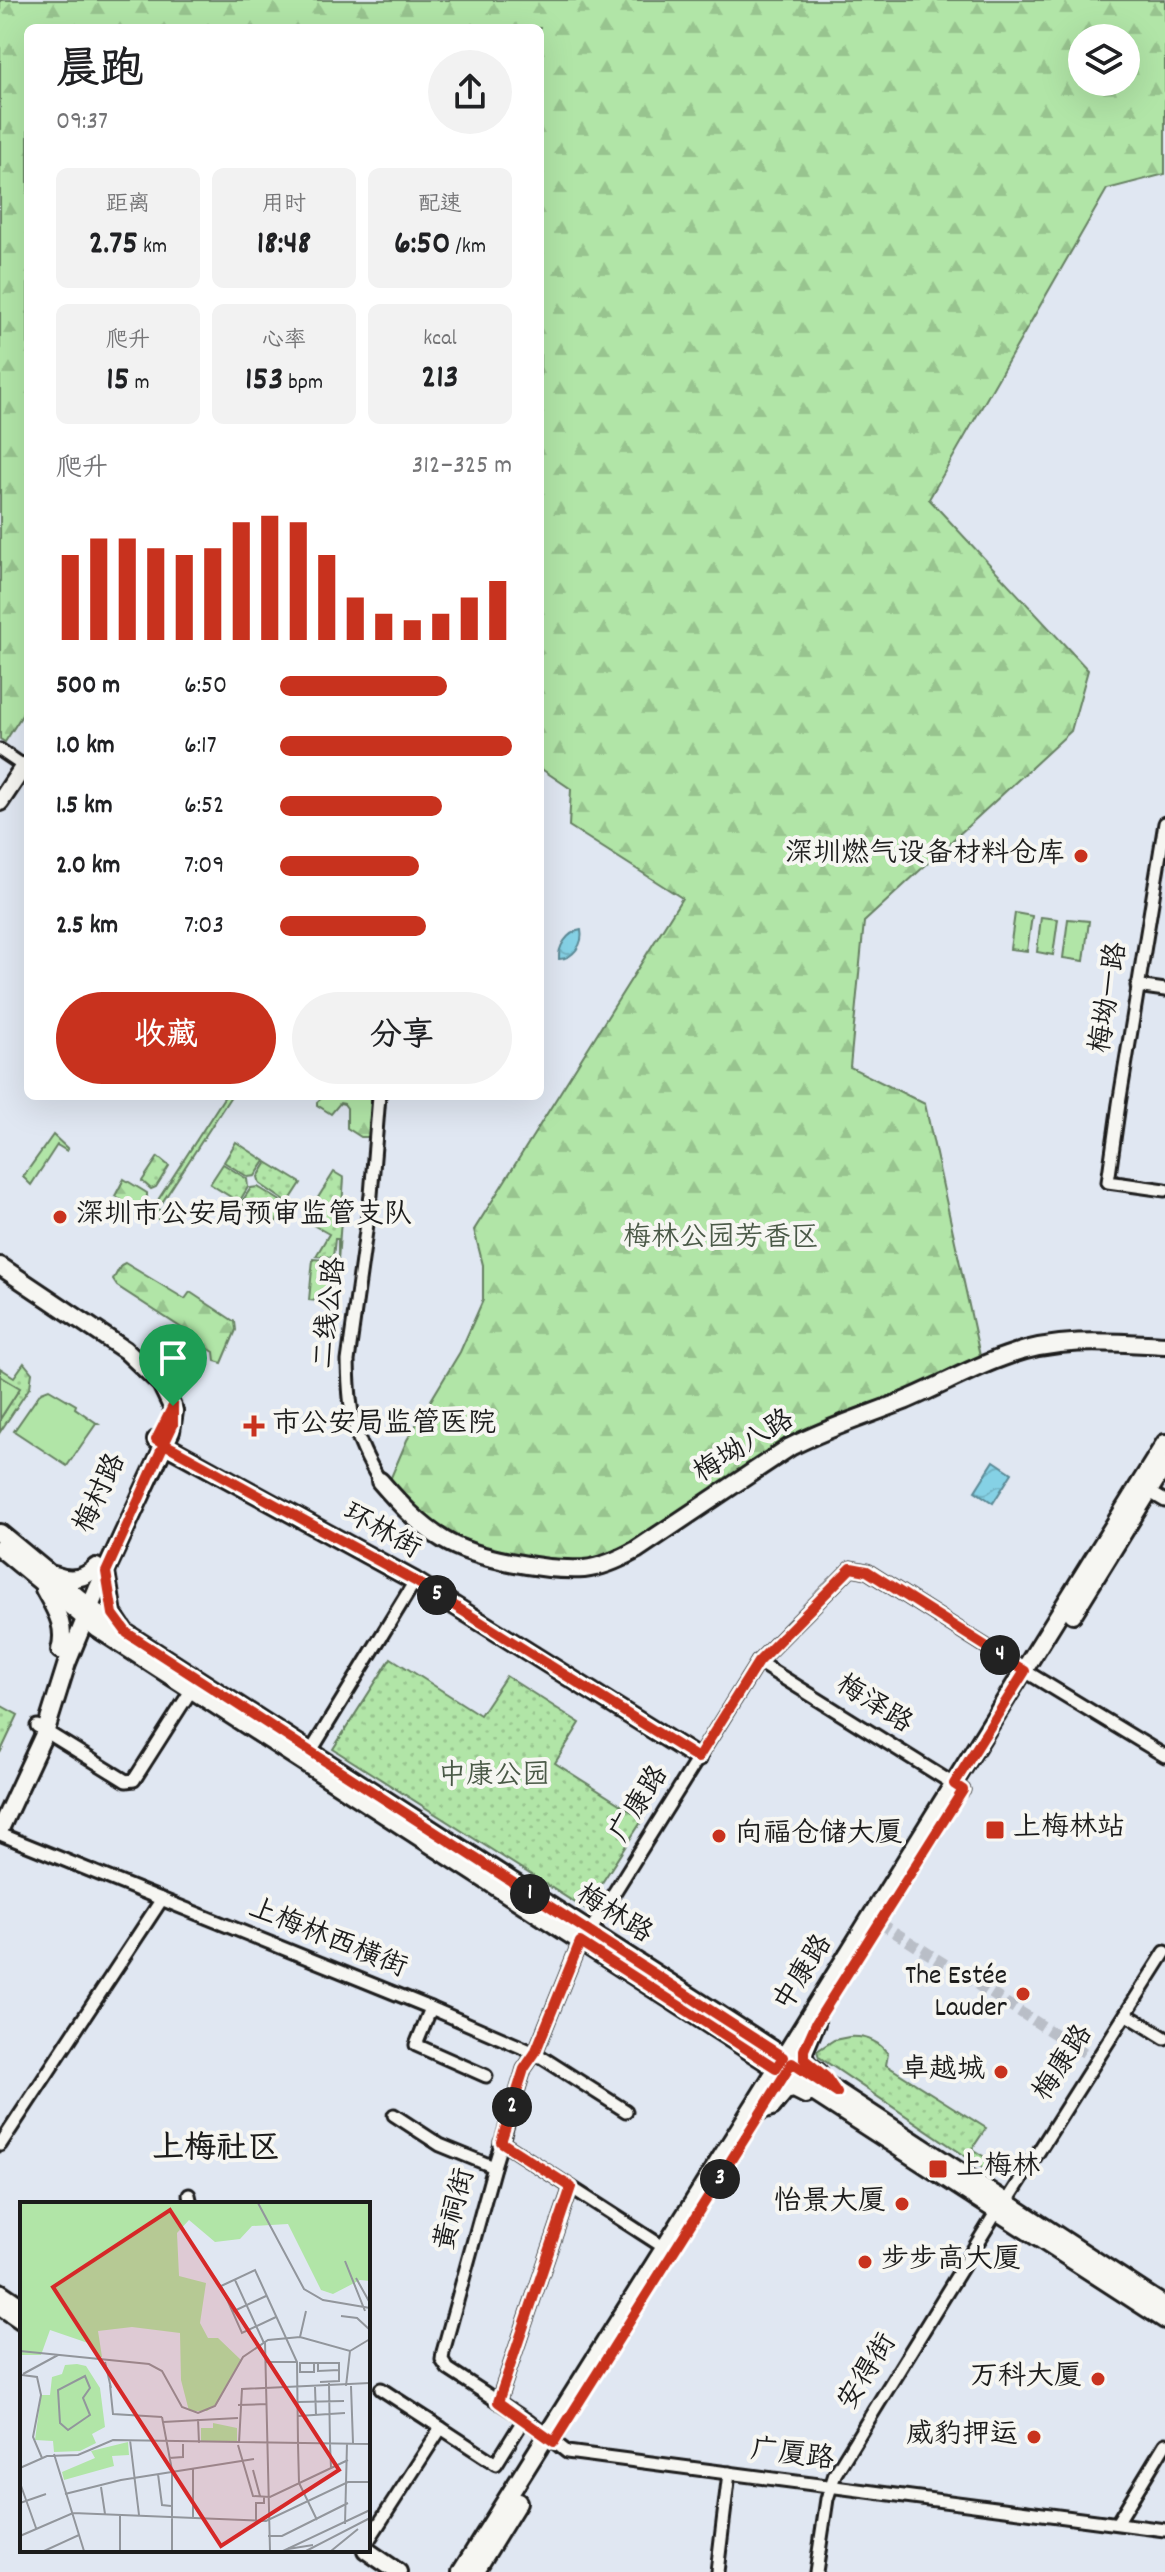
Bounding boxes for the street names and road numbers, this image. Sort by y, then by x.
street label: 梅坳一路 [1082,940,1140,1056]
street label: 二线公路 [306,1255,358,1371]
street label: 梅坳八路 [687,1401,803,1495]
street label: 梅村路 [66,1447,138,1541]
street label: 环林街 [335,1495,427,1571]
street label: 梅泽路 [827,1667,919,1745]
street label: 广康路 [602,1759,680,1851]
street label: 梅林路 [567,1877,659,1955]
street label: 上梅林西横街 [242,1890,412,1990]
street label: 中康路 [766,1928,844,2020]
street label: 梅康路 [1025,2018,1105,2110]
street label: 黄祠街 [427,2164,487,2256]
street label: 安得街 [830,2327,908,2419]
street label: 广厦路 [748,2432,836,2482]

